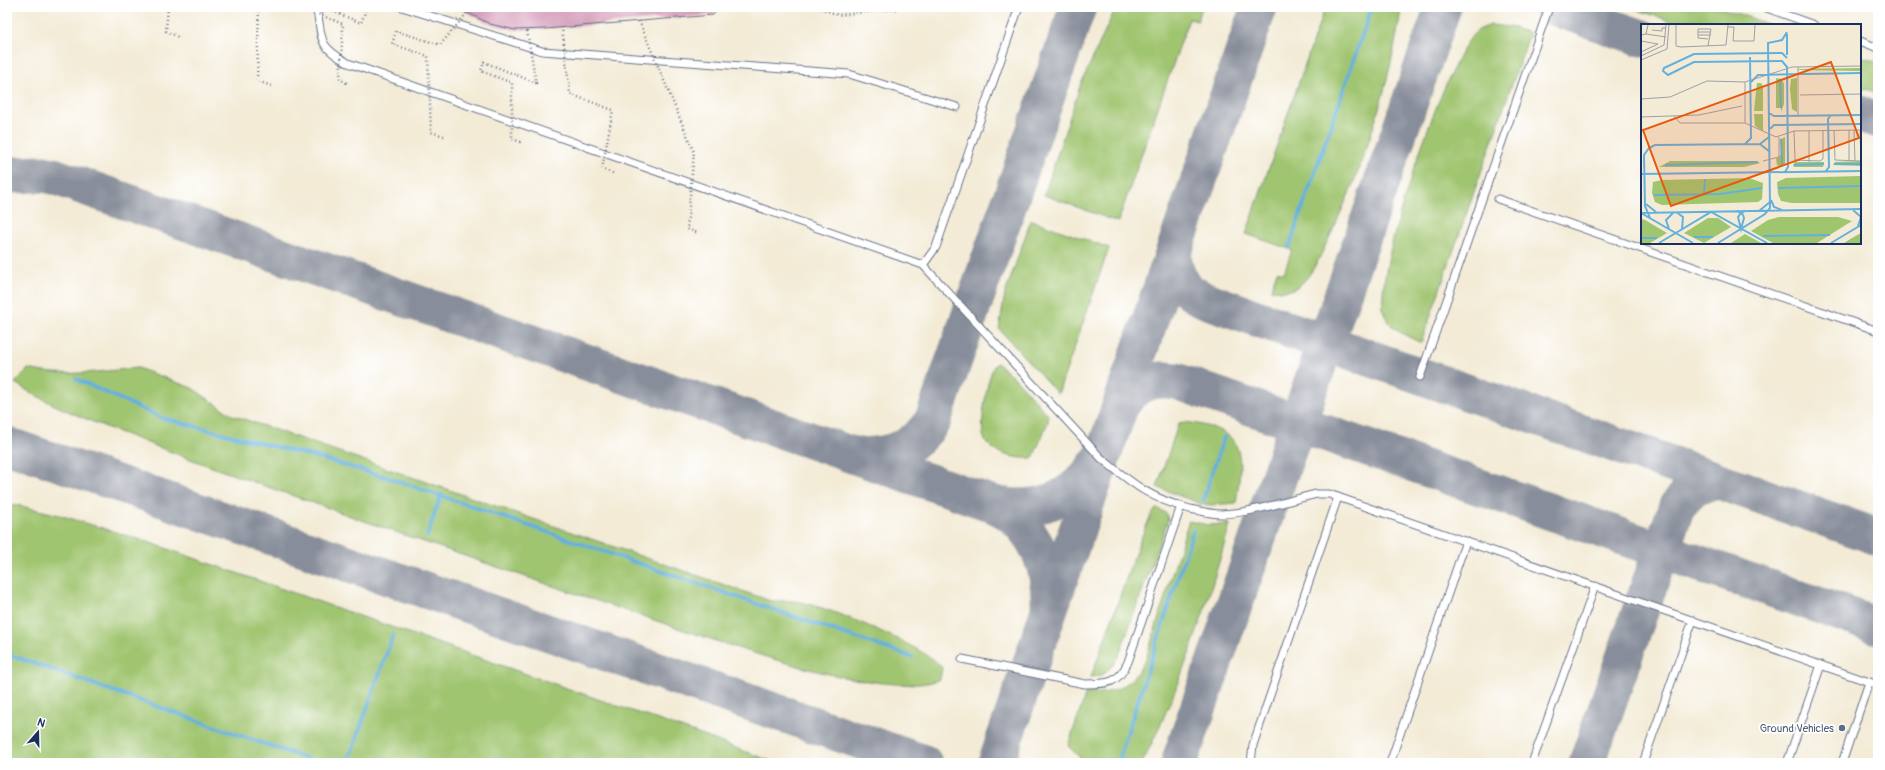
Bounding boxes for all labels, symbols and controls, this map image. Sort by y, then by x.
inset map [1641,24,1861,244]
north arrow [18,712,58,752]
text: N [36,716,47,731]
place label: Ground Vehicles [1760,722,1834,735]
marker: Ground Vehicles [1837,723,1847,733]

